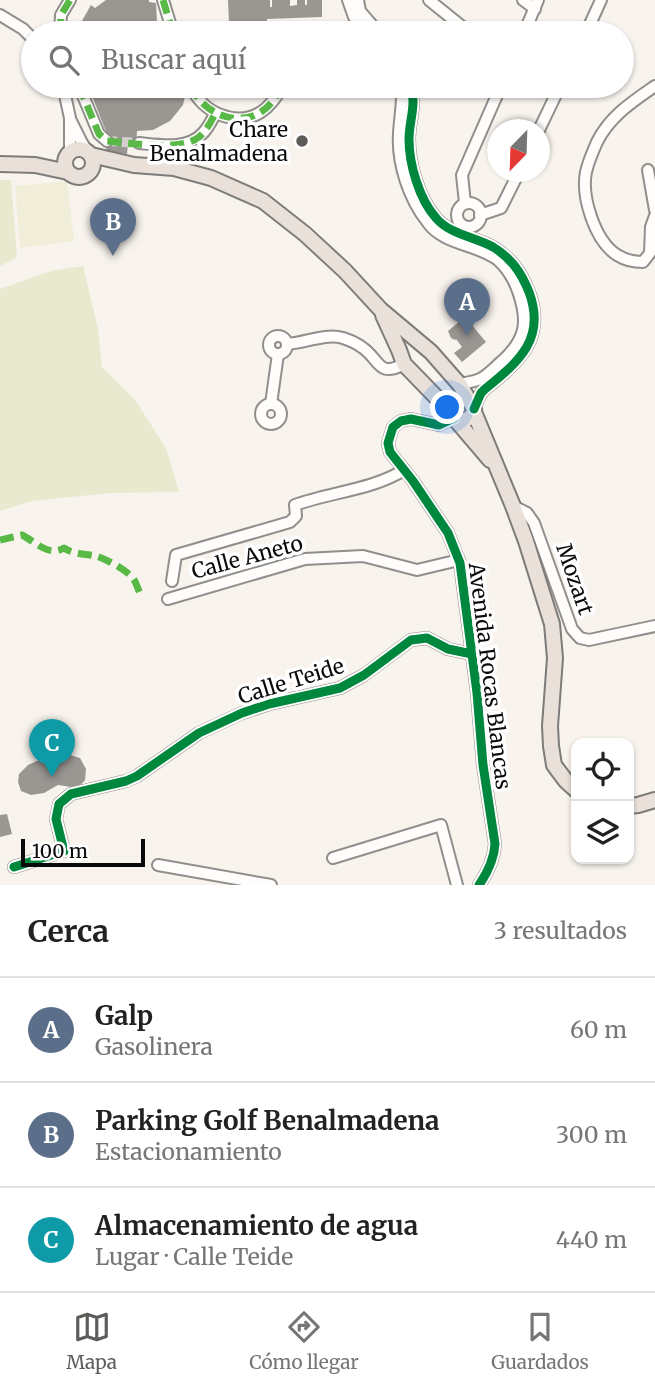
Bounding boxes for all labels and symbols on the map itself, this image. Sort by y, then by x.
place label: Chare Benalmadena [149,116,288,167]
north arrow [487,119,550,182]
marker: Chare Benalmadena [294,133,310,149]
pin: B [90,198,136,256]
pin: A [444,278,490,336]
your location [430,390,464,424]
street label: Calle Aneto [188,529,306,585]
street label: Mozart [550,540,600,618]
street label: Avenida Rocas Blancas [463,560,517,791]
street label: Calle Teide [235,652,347,710]
pin: C [29,719,75,777]
scale bar [21,836,145,868]

